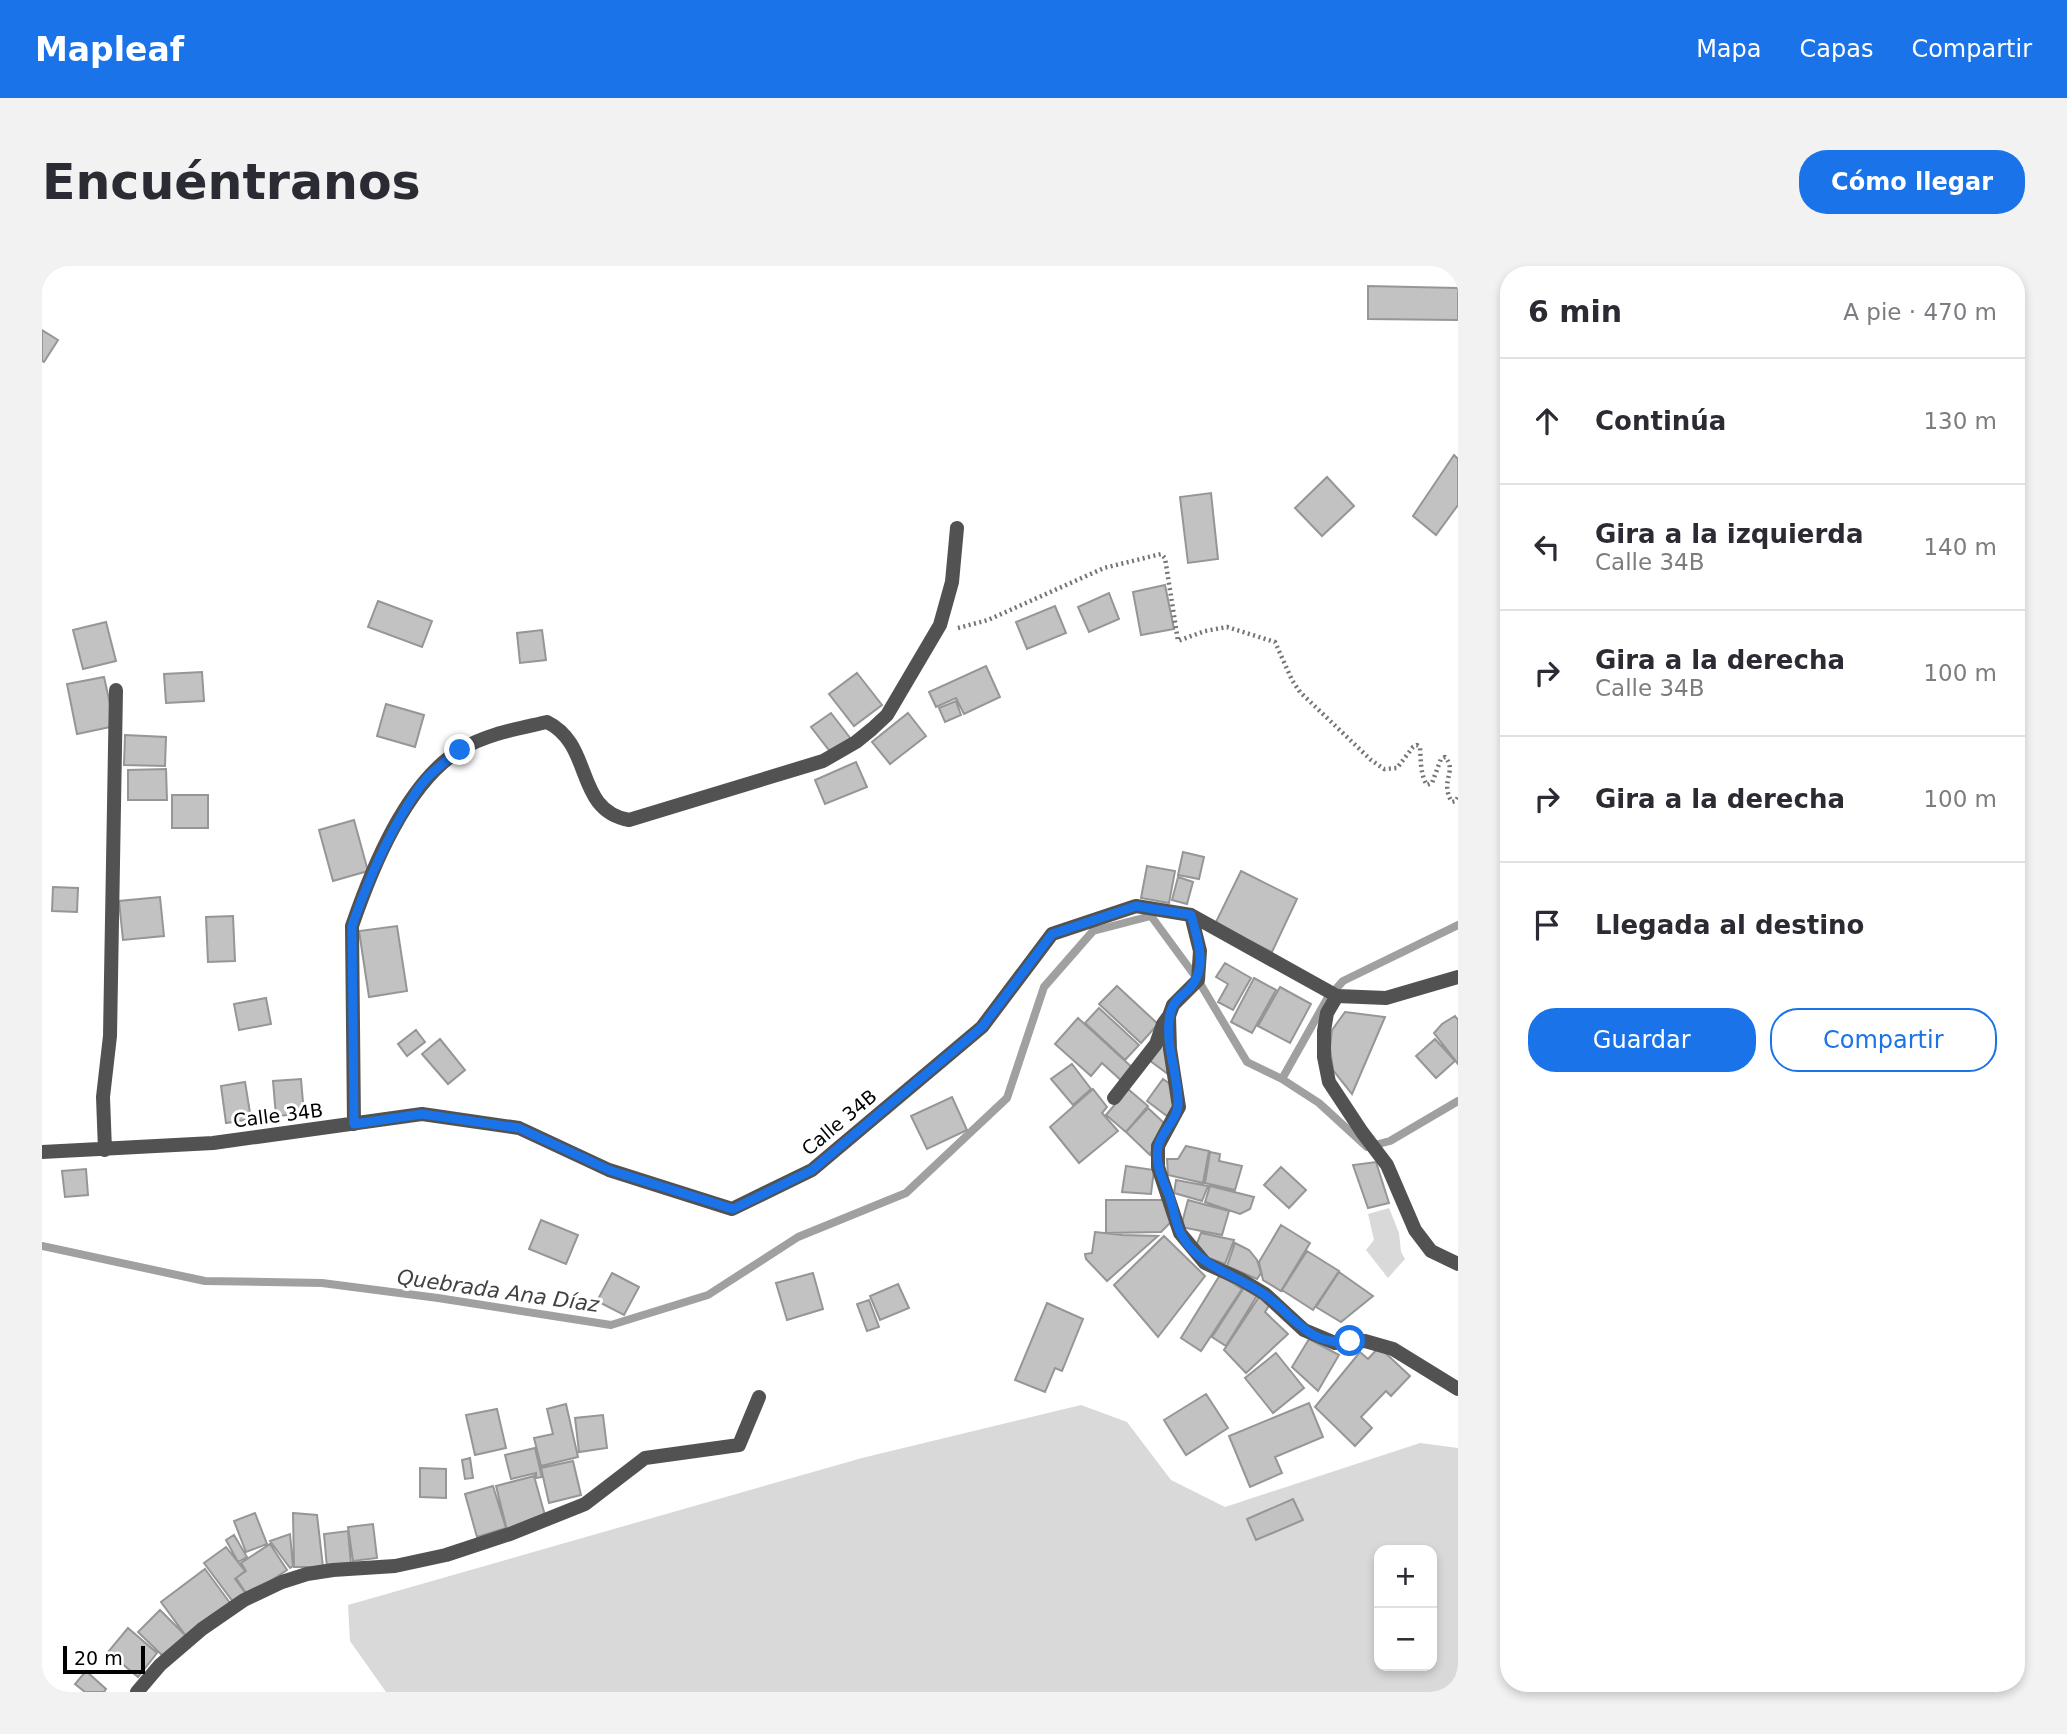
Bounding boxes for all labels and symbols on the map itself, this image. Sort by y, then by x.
route end [444,734,475,765]
street label: Calle 34B [797,1085,881,1159]
street label: Calle 34B [232,1099,324,1131]
water label: Quebrada Ana Díaz [396,1265,601,1317]
route start [1334,1325,1365,1356]
scale bar [63,1643,145,1675]

